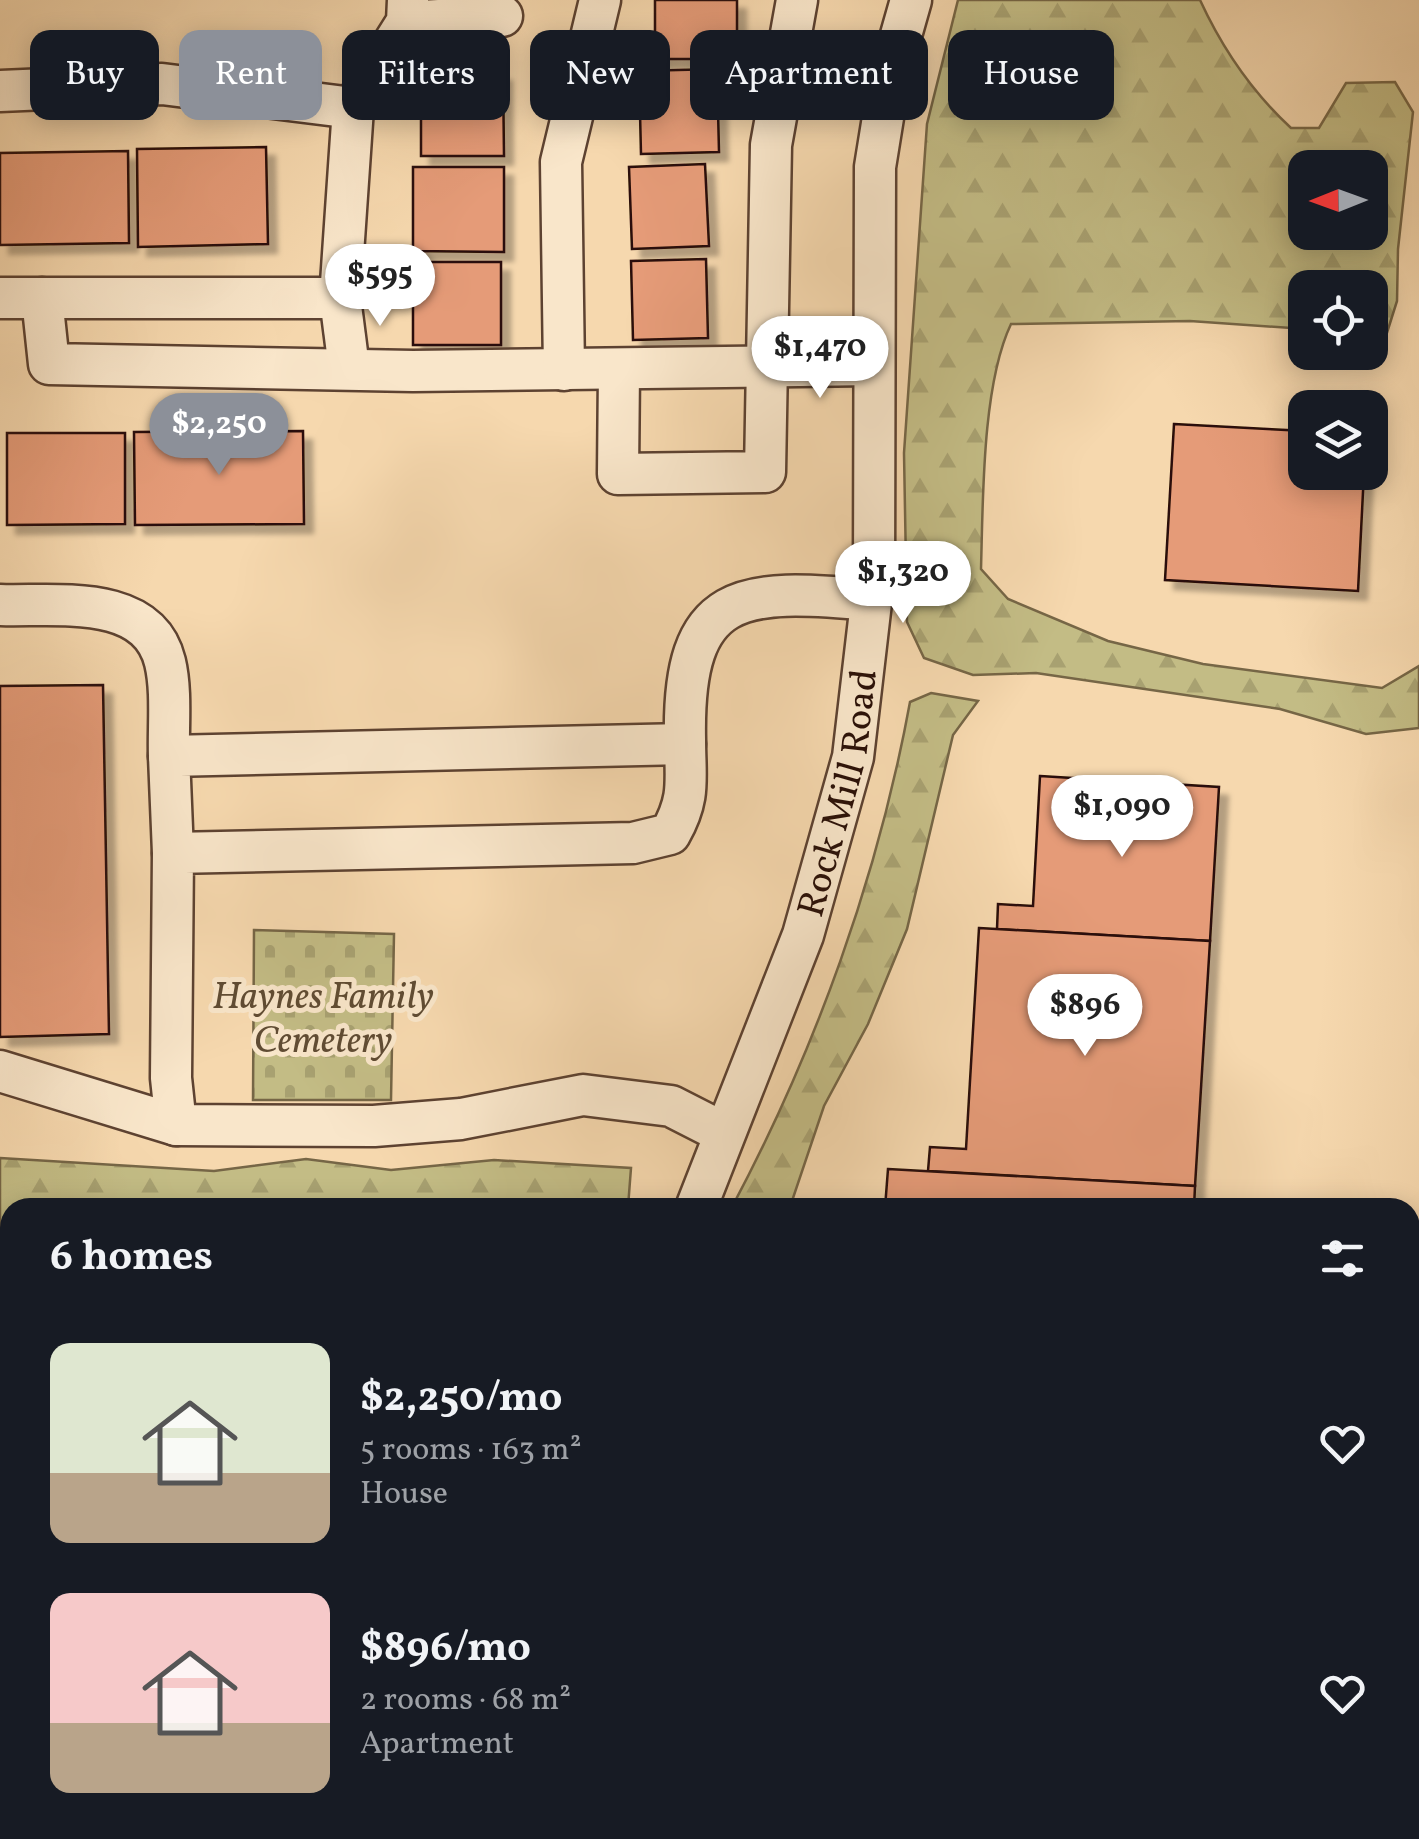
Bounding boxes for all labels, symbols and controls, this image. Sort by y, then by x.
chip: Buy [30,30,159,120]
chip: Rent [179,30,322,120]
chip: Filters [342,30,510,120]
chip: New [530,30,670,120]
chip: Apartment [690,30,928,120]
chip: House [948,30,1114,120]
north arrow [1288,150,1388,250]
map controls [1288,150,1388,490]
pin: $595 [321,244,439,329]
text: $595 [347,254,413,298]
button: locate [1288,270,1388,370]
pin: $1,470 [739,316,901,401]
text: $1,470 [774,326,866,370]
button: layers [1288,390,1388,490]
pin: $2,250 [138,393,300,478]
text: $2,250 [171,403,267,447]
pin: $1,320 [822,541,984,626]
text: $1,320 [857,551,949,595]
street label: Rock Mill Road [786,667,893,924]
pin: $1,090 [1041,775,1203,860]
text: $1,090 [1073,785,1171,829]
park label: Haynes Family Cemetery [212,972,434,1069]
pin: $896 [1026,974,1144,1059]
text: $896 [1049,984,1121,1028]
text: 6 homes [50,1229,213,1288]
icon: filters [1315,1231,1370,1286]
text: $2,250/mo [360,1370,563,1429]
icon: home [130,1383,250,1503]
icon: heart [1315,1416,1370,1471]
text: 5 rooms · 163 m² [360,1429,582,1473]
text: House [360,1473,448,1517]
text: $896/mo [360,1620,531,1679]
icon: home [130,1633,250,1753]
icon: heart [1315,1666,1370,1721]
text: 2 rooms · 68 m² [360,1679,571,1723]
text: Apartment [360,1723,514,1767]

